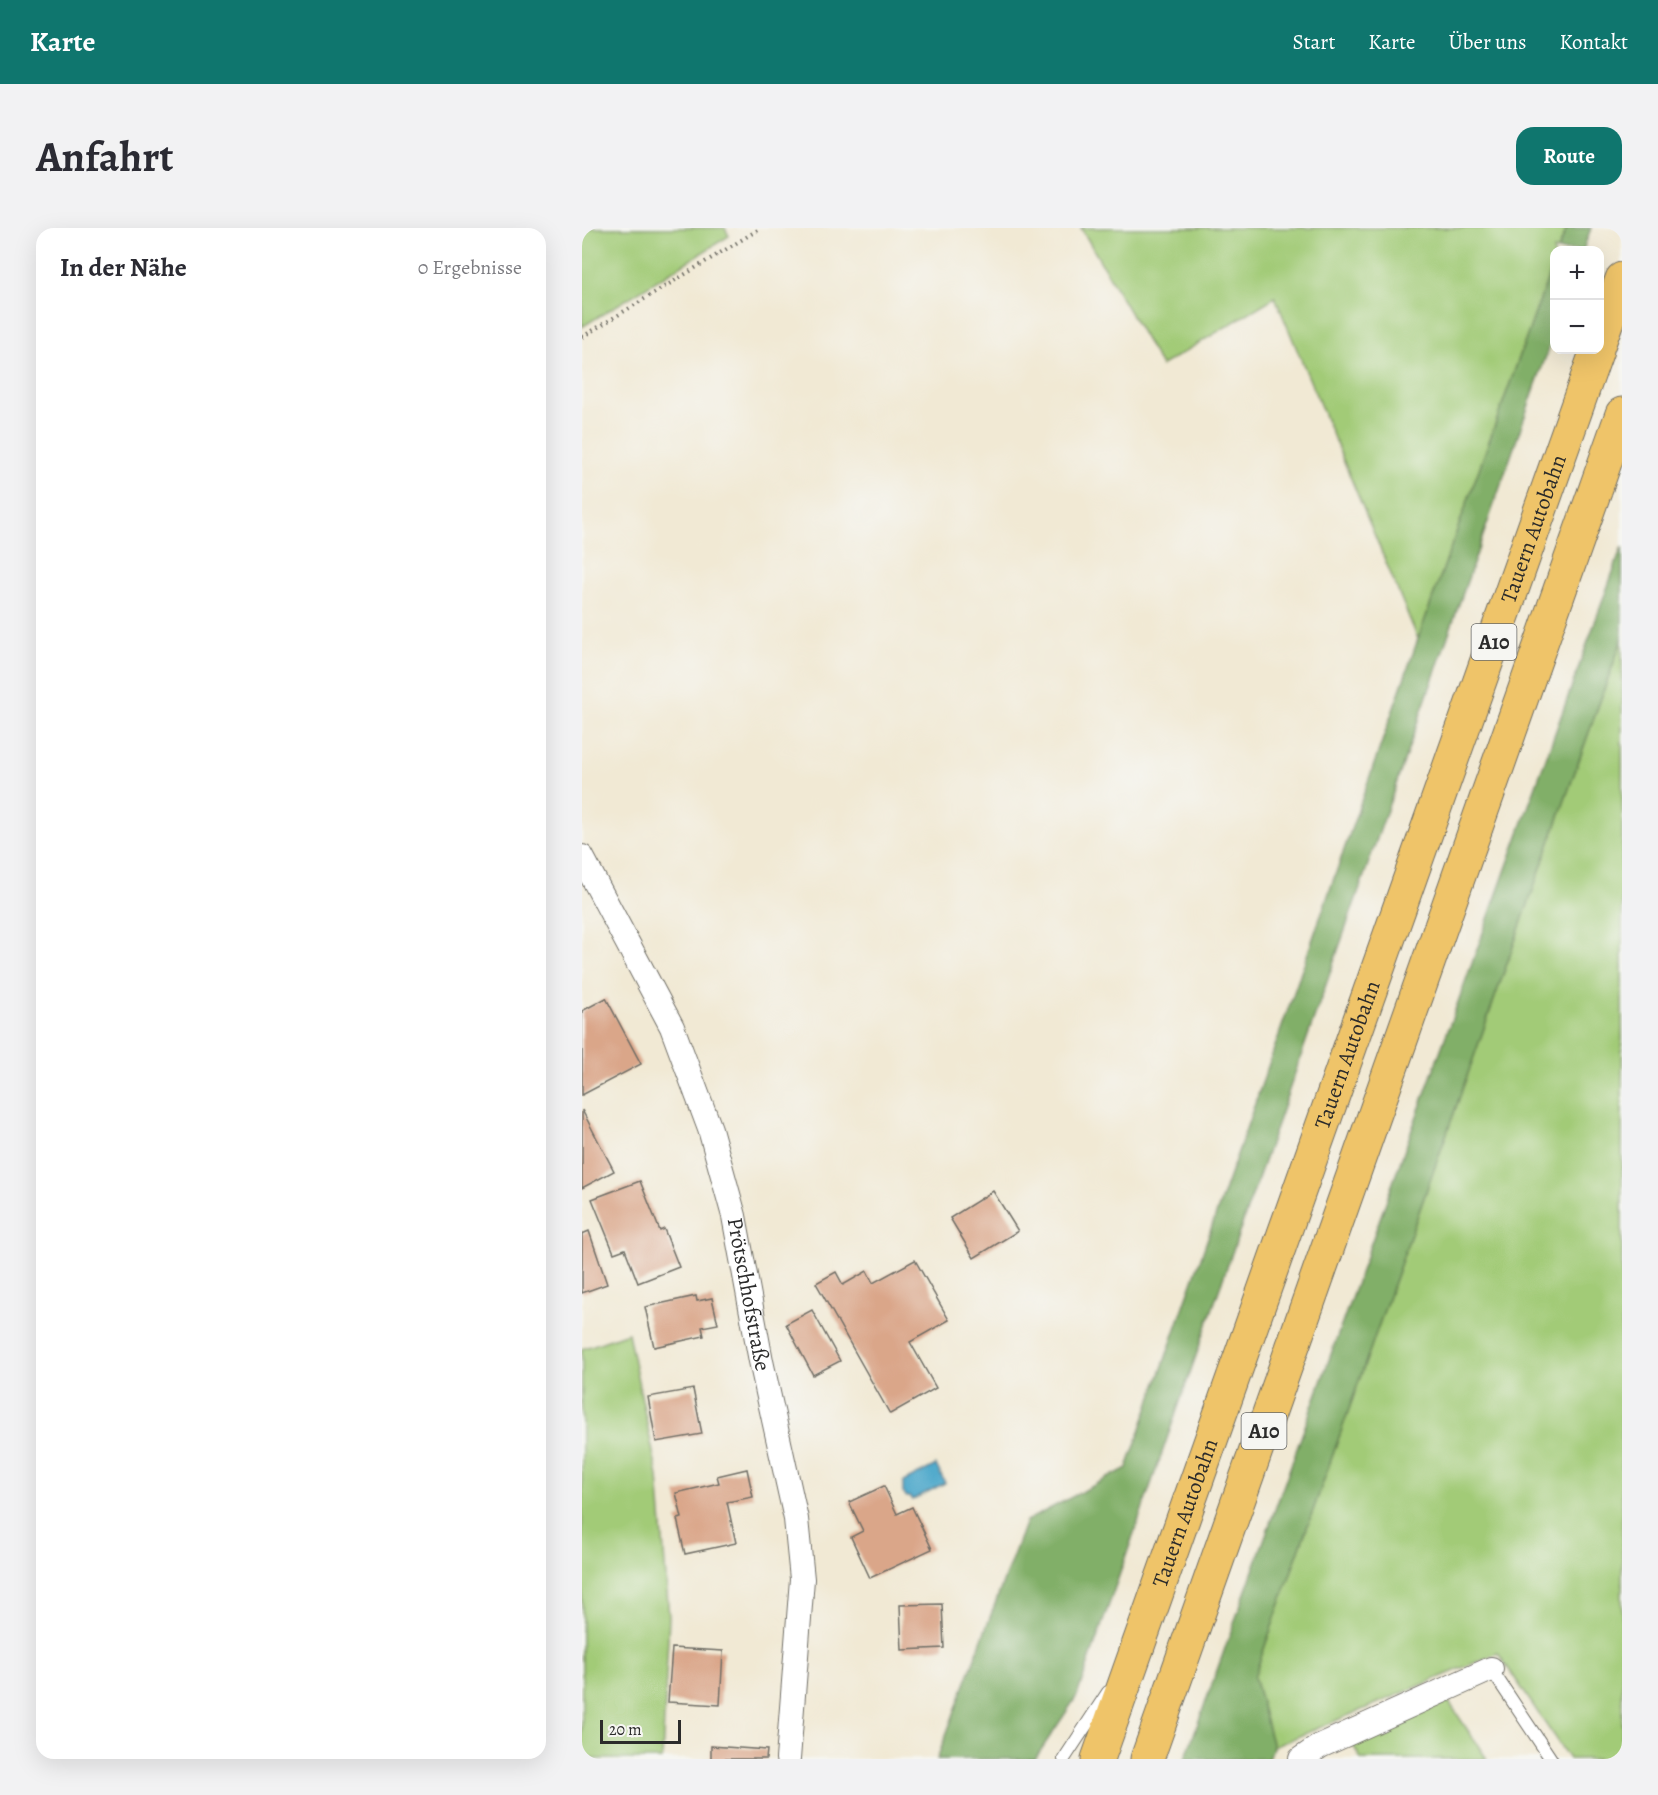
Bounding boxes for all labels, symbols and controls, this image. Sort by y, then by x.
text: Karte [30,23,95,61]
text: Start [1293,28,1335,56]
text: Karte [1368,28,1416,56]
text: Über uns [1449,28,1526,56]
text: Kontakt [1559,28,1628,56]
button: Route [1516,127,1622,185]
text: Anfahrt [36,128,173,185]
map controls [1550,246,1604,354]
button: + [1550,246,1604,300]
text: In der Nähe [60,250,187,285]
text: 0 Ergebnisse [418,254,522,281]
button: − [1550,300,1604,354]
street label: Tauern Autobahn [1494,451,1574,607]
road number: A10 [1472,624,1516,660]
street label: Tauern Autobahn [1307,976,1387,1133]
street label: Prötschhofstraße [720,1215,778,1374]
road number: A10 [1242,1413,1286,1449]
street label: Tauern Autobahn [1145,1435,1225,1591]
scale bar [600,1717,681,1744]
text: 20 m [609,1719,642,1741]

